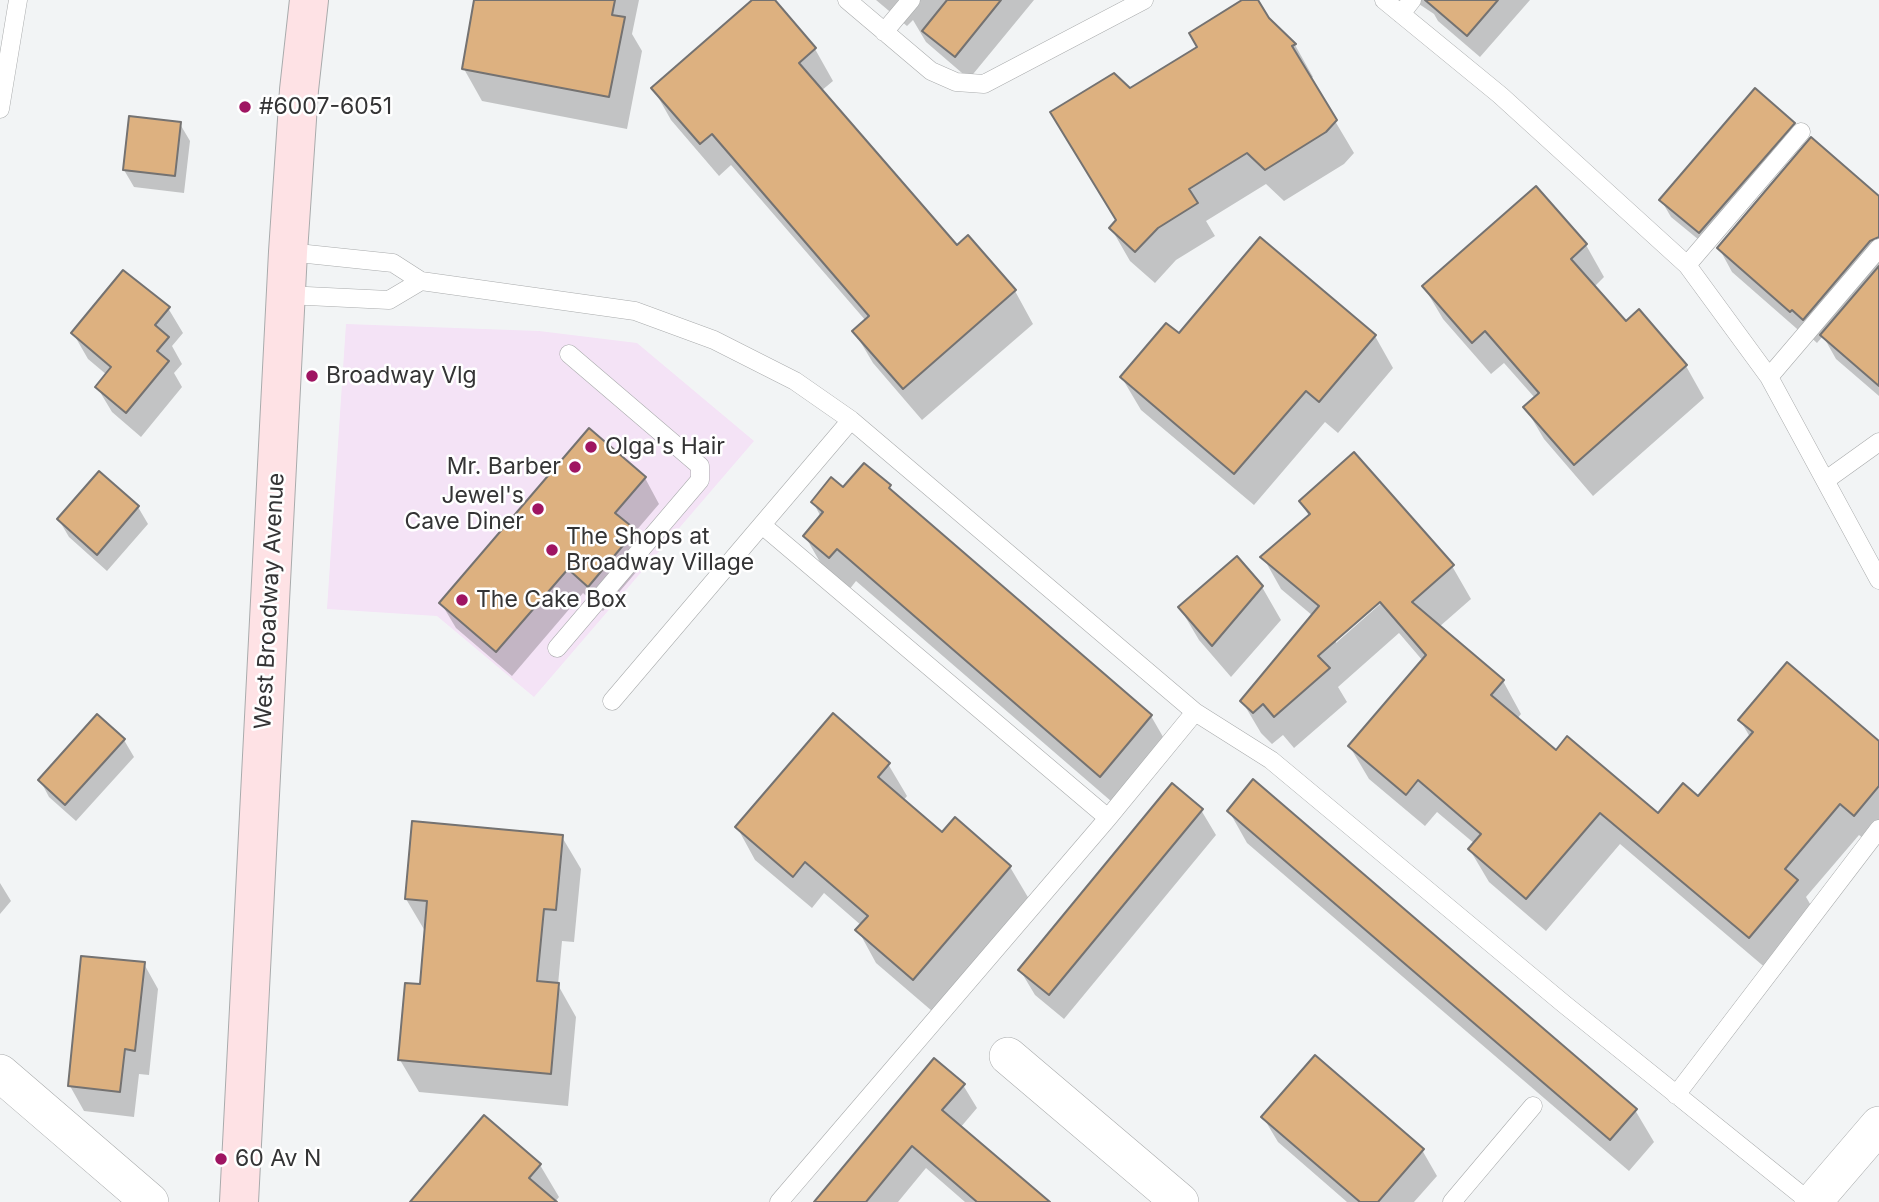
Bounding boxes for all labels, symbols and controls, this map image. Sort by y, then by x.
place label: #6007-6051 [259,93,392,121]
marker: #6007-6051 [237,99,253,115]
place label: Broadway Vlg [326,362,477,390]
marker: Broadway Vlg [304,368,320,384]
place label: Olga's Hair [605,433,725,461]
marker: Olga's Hair [583,439,599,455]
place label: Mr. Barber [447,453,561,481]
marker: Mr. Barber [567,459,583,475]
street label: West Broadway Avenue [249,472,291,730]
place label: Jewel's Cave Diner [404,482,524,536]
marker: Jewel's Cave Diner [530,501,546,517]
place label: The Shops at Broadway Village [566,523,754,577]
marker: The Shops at Broadway Village [544,542,560,558]
place label: The Cake Box [476,586,627,614]
marker: The Cake Box [454,592,470,608]
place label: 60 Av N [235,1145,321,1173]
marker: 60 Av N [213,1151,229,1167]

